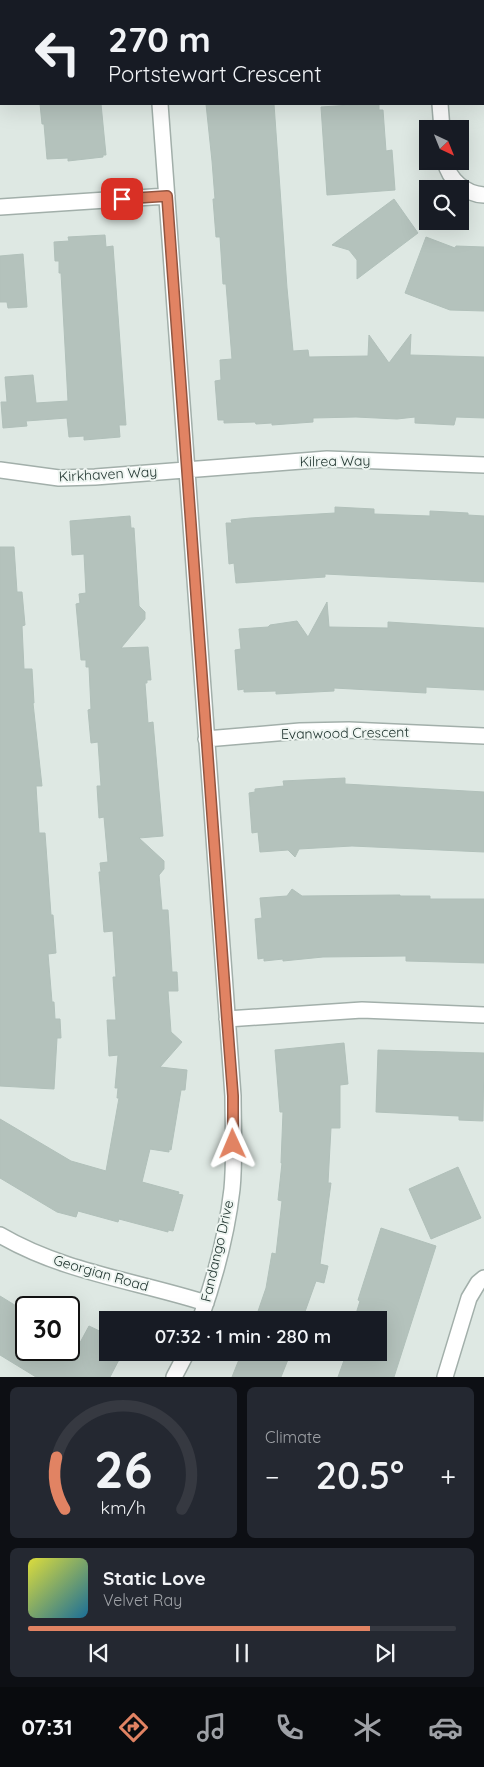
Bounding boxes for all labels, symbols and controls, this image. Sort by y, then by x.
text: 270 m [108,17,211,61]
icon: left [25,20,90,85]
text: Portstewart Crescent [108,60,322,88]
north arrow [419,120,469,170]
map controls [419,120,469,230]
pin [101,178,143,220]
button: search [419,180,469,230]
icon: arrive [108,185,136,213]
street label: Kilrea Way [299,451,371,471]
street label: Kirkhaven Way [58,462,158,486]
street label: Evanwood Crescent [281,723,409,743]
position arrow [206,1117,258,1169]
street label: Fandango Drive [197,1198,237,1304]
street label: Georgian Road [51,1251,151,1295]
speed limit sign: 30 [15,1296,80,1361]
text: 07:32 · 1 min · 280 m [155,1324,331,1348]
text: Climate [265,1427,321,1447]
text: 26 [94,1436,153,1501]
text: 20.5° [315,1451,404,1499]
text: − [265,1459,280,1494]
text: + [440,1459,456,1494]
text: km/h [101,1496,146,1518]
text: Static Love [103,1566,206,1590]
text: Velvet Ray [103,1590,182,1610]
icon: previous [85,1639,113,1667]
icon: pause [228,1639,256,1667]
icon: next [371,1639,399,1667]
icon: directions [116,1710,151,1745]
icon: music [194,1710,229,1745]
icon: phone [272,1710,307,1745]
icon: climate [350,1710,385,1745]
icon: car [428,1710,463,1745]
text: 07:31 [21,1713,73,1741]

